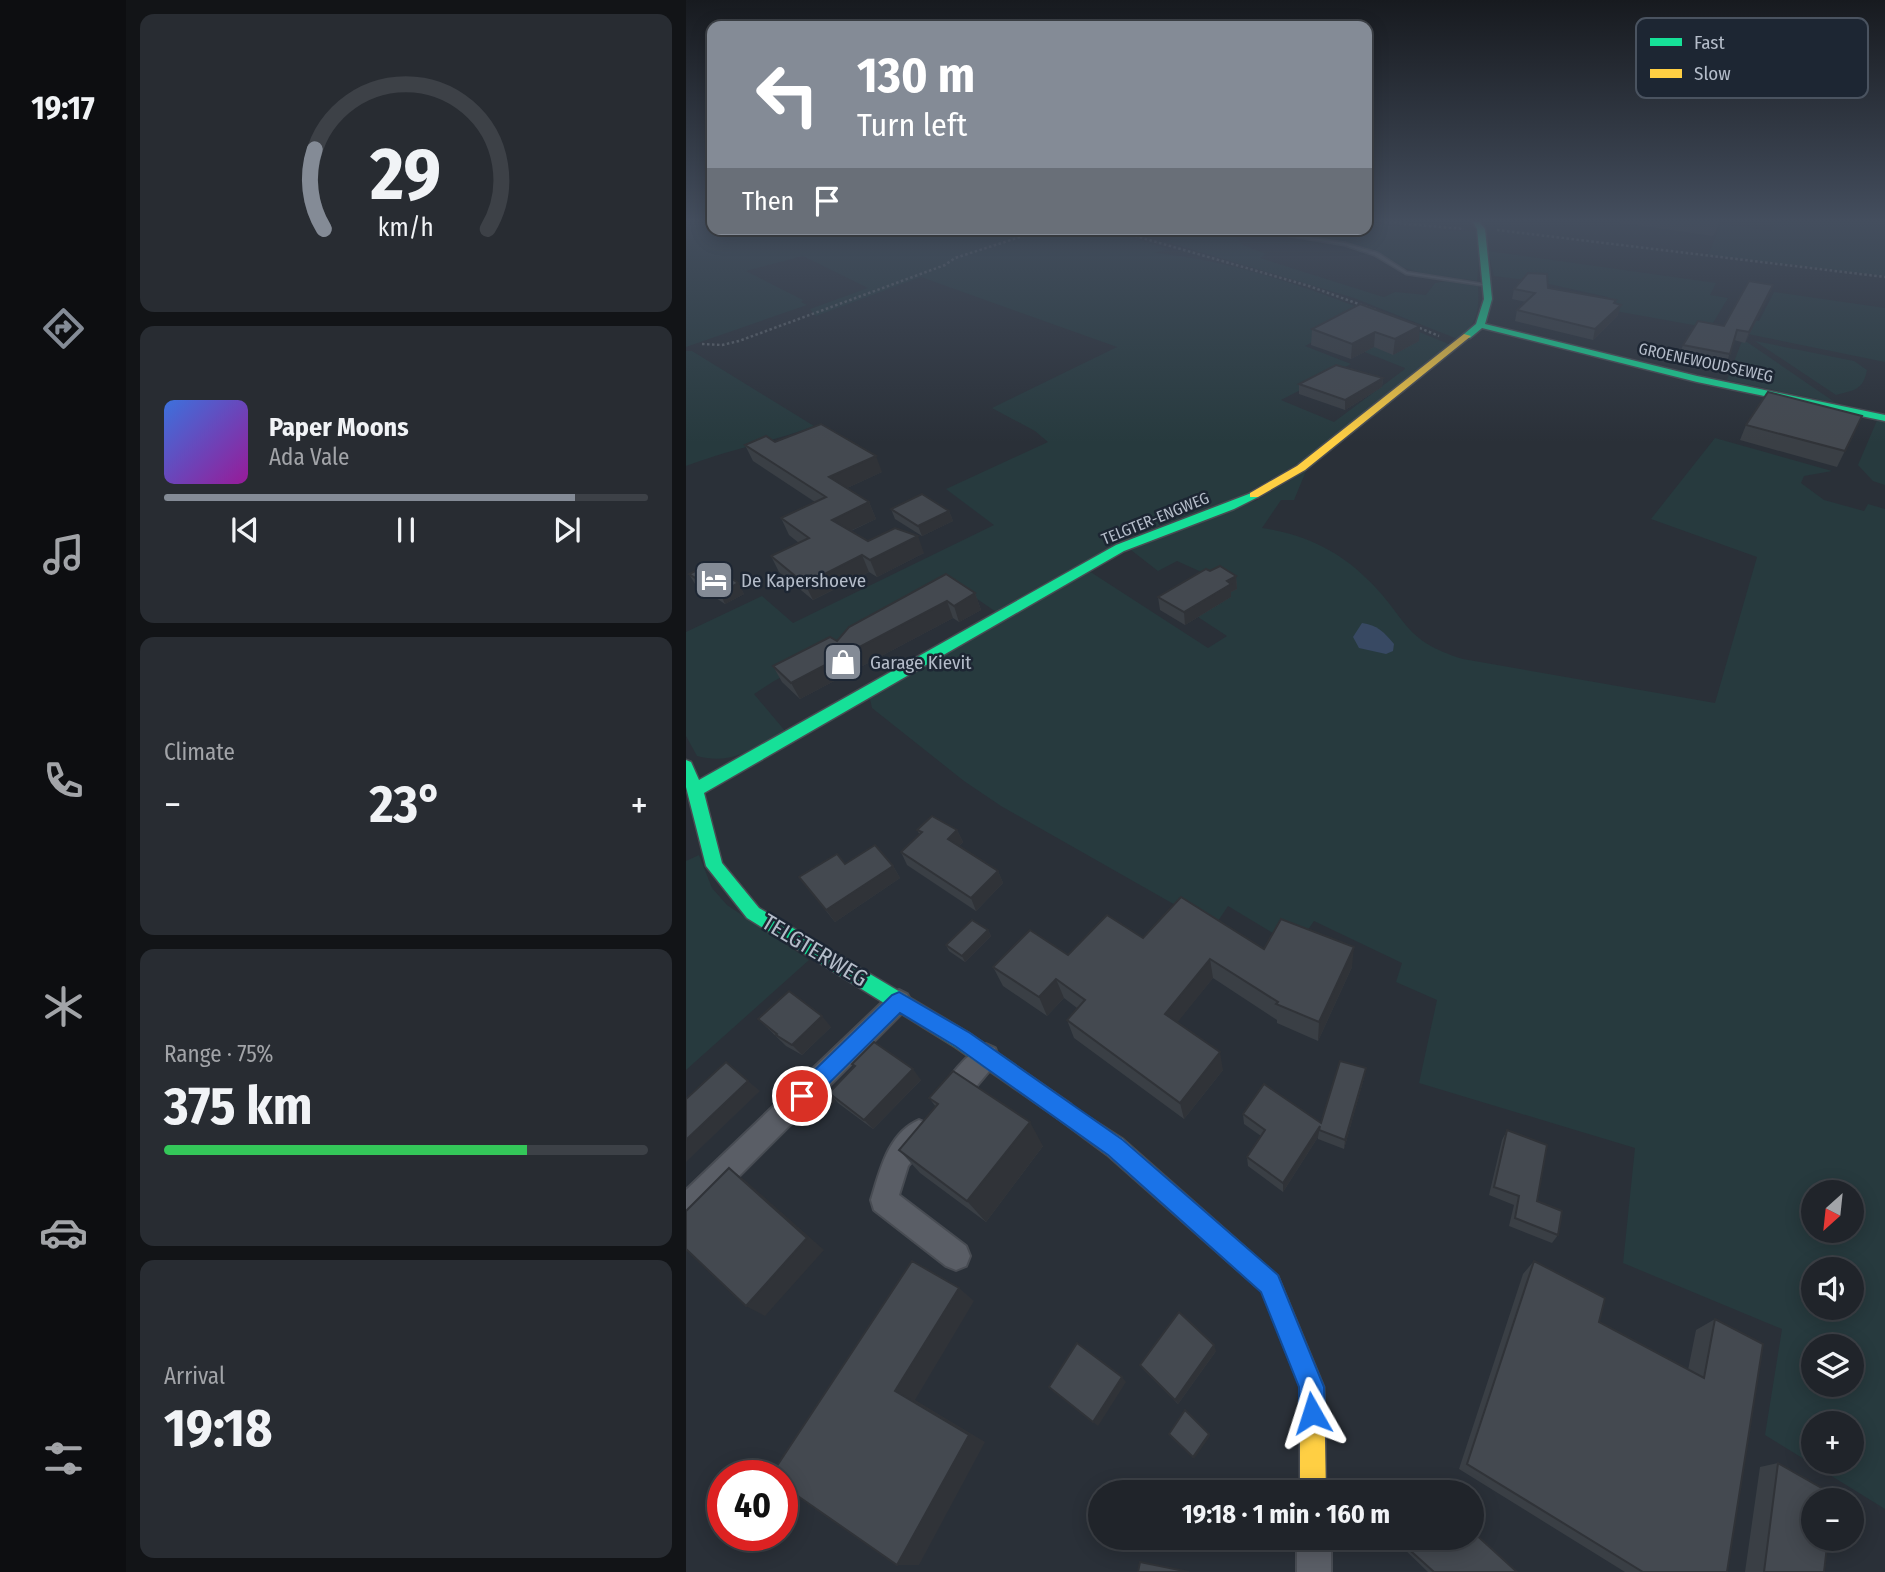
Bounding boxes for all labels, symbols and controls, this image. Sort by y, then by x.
legend [1636,18,1868,98]
text: Fast [1694,31,1725,54]
text: 130 m [857,46,975,105]
icon: left [742,49,833,140]
text: Slow [1694,62,1731,85]
text: 19:17 [31,89,95,127]
text: Turn left [857,106,967,144]
text: 29 [370,131,441,218]
icon: arrive [808,182,846,220]
text: Then [742,186,794,217]
text: km/h [378,213,434,243]
icon: directions [39,304,88,353]
street label: GROENEWOUDSEWEG [1637,339,1775,386]
text: Paper Moons [269,412,409,443]
text: Ada Vale [269,443,349,471]
street label: TELGTER-ENGWEG [1099,488,1212,549]
icon: previous [226,511,264,549]
icon: pause [387,511,425,549]
icon: next [548,511,586,549]
icon: music [39,530,88,579]
hotel icon: De Kapershoeve [693,559,735,601]
place label: De Kapershoeve [741,569,866,592]
shop icon: Garage Kievit [822,641,864,683]
place label: Garage Kievit [870,651,972,674]
text: Climate [164,738,235,766]
icon: phone [39,756,88,805]
text: 23° [369,773,442,836]
text: − [164,782,181,828]
text: + [631,782,648,828]
street label: TELGTERWEG [757,908,873,992]
icon: climate [39,982,88,1031]
text: Range · 75% [164,1040,273,1068]
pin [772,1066,832,1126]
text: 375 km [164,1075,312,1138]
icon: arrive [783,1077,821,1115]
north arrow [1801,1180,1864,1242]
map controls [1801,1180,1864,1551]
icon: car [39,1208,88,1257]
button: sound [1801,1257,1864,1320]
button: layers [1801,1334,1864,1397]
text: Arrival [164,1362,225,1390]
position arrow [1275,1376,1349,1450]
text: 19:18 [164,1397,272,1460]
button: + [1801,1411,1864,1474]
icon: filters [39,1434,88,1483]
speed limit sign: 40 [707,1460,798,1551]
button: − [1801,1488,1864,1551]
text: 19:18 · 1 min · 160 m [1182,1499,1390,1530]

